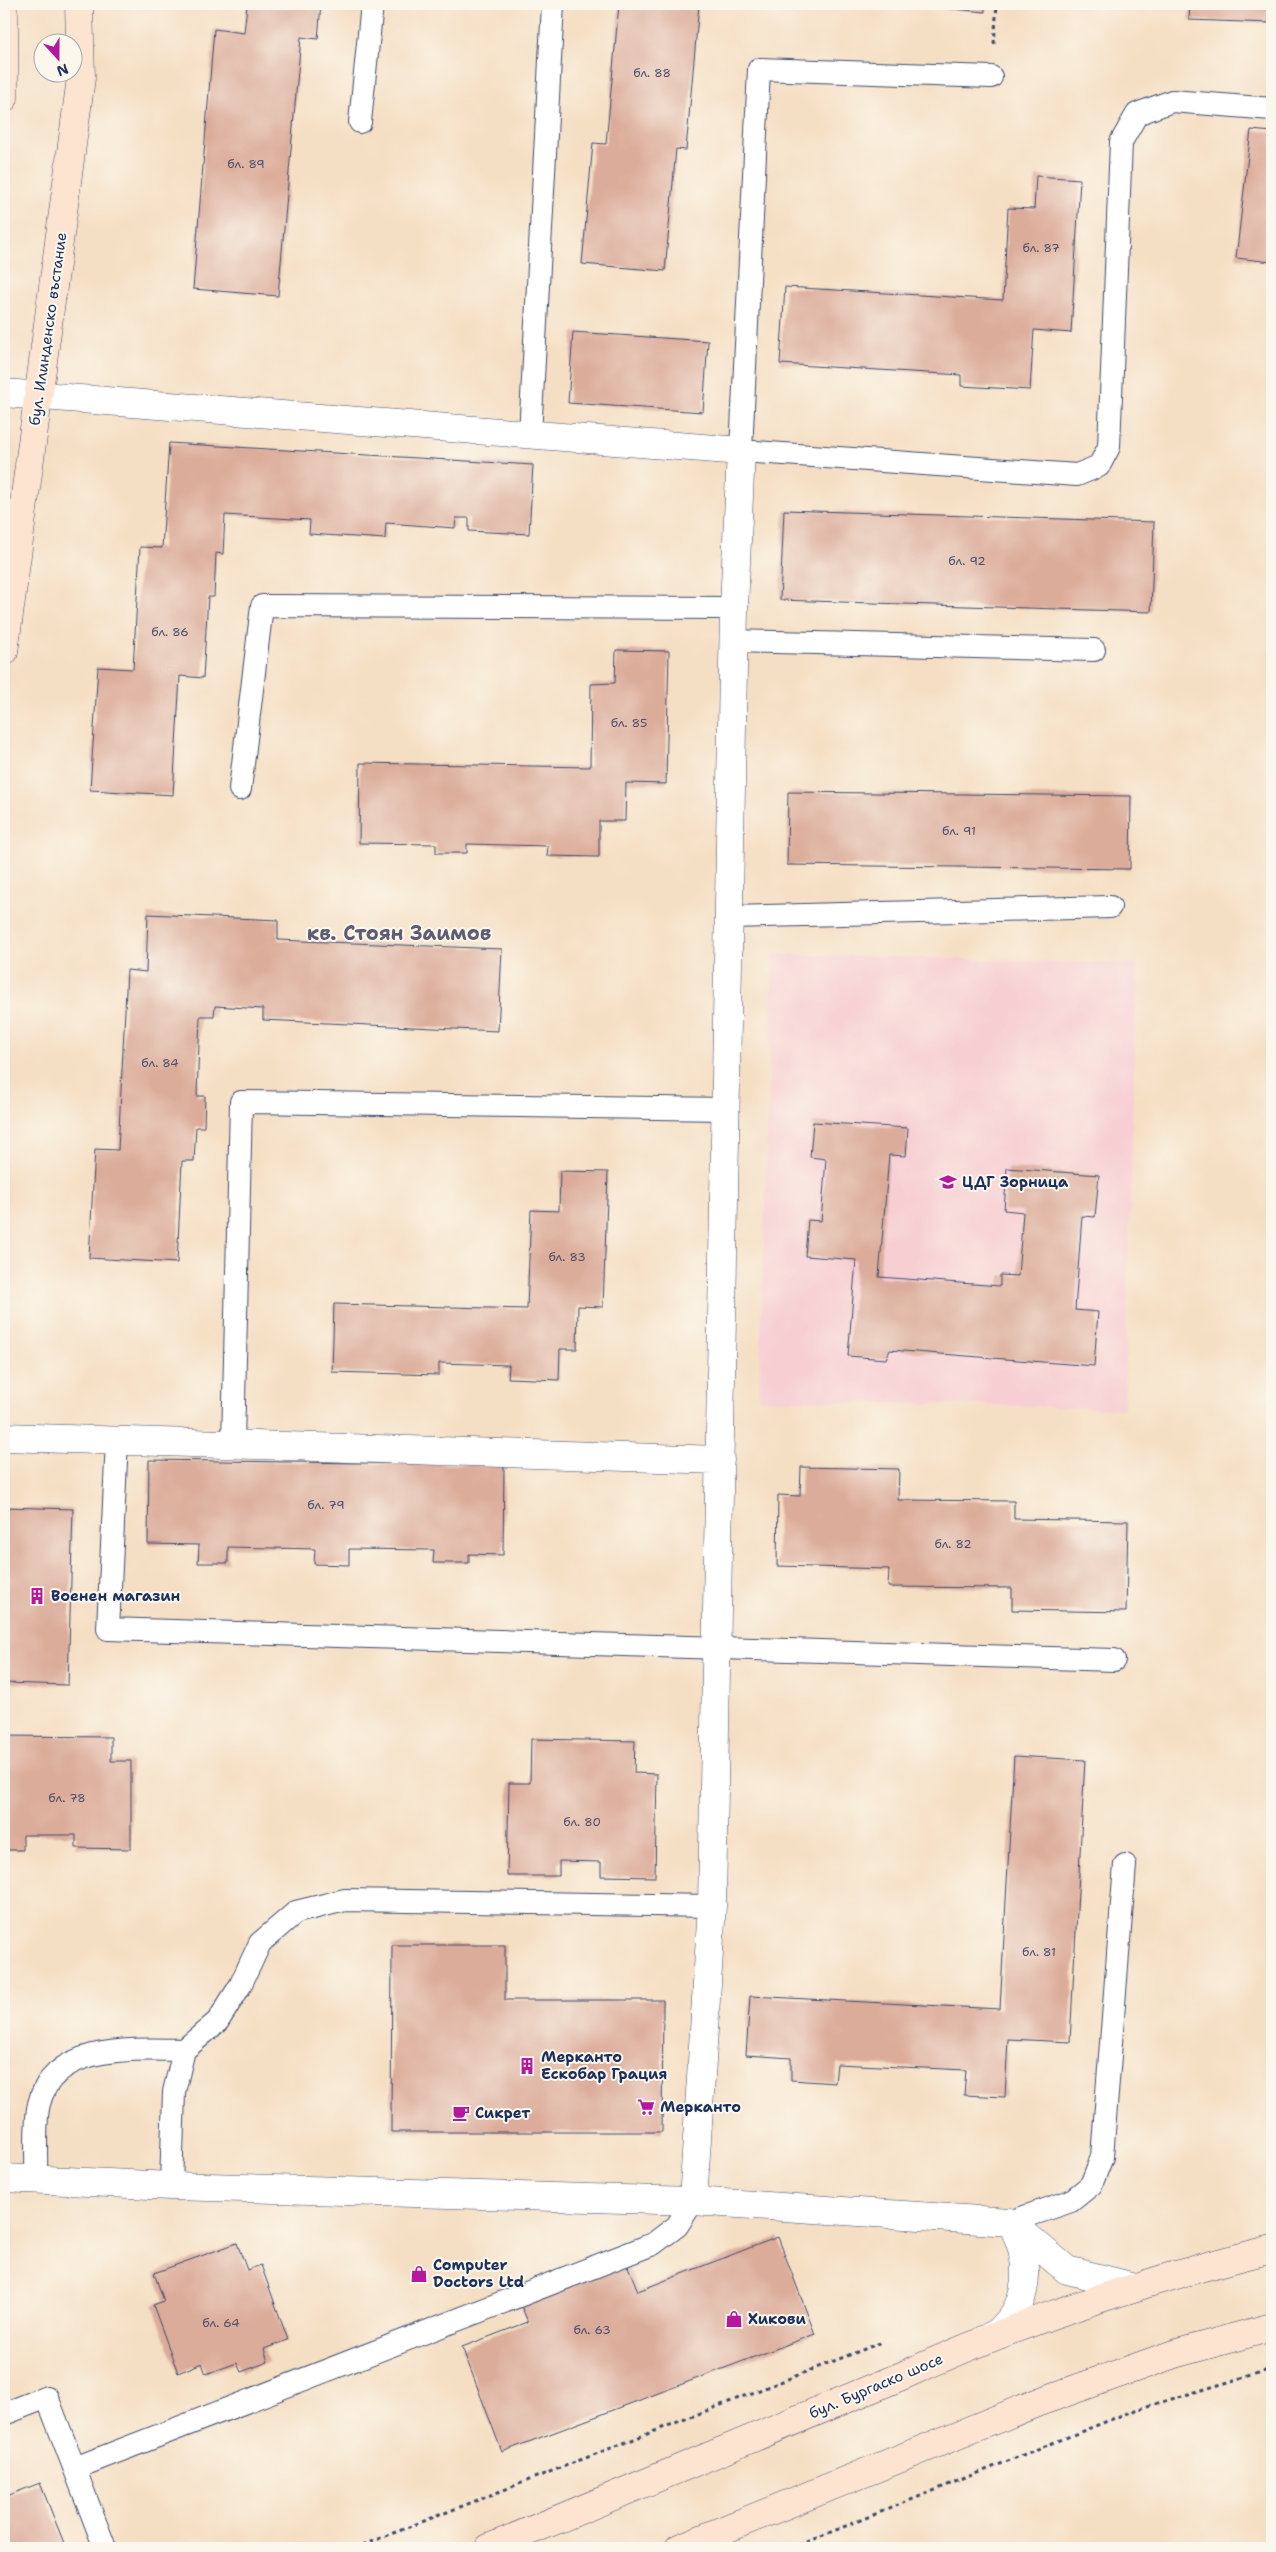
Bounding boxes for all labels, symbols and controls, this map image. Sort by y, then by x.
north arrow [32,32,82,82]
text: N [54,60,71,81]
house number: бл. 88 [633,65,671,81]
house number: бл. 89 [227,156,265,172]
street label: бул. Илинденско въстание [25,231,71,427]
house number: бл. 87 [1022,240,1060,256]
house number: бл. 92 [948,553,986,569]
house number: бл. 86 [151,624,189,640]
house number: бл. 85 [611,715,647,731]
house number: бл. 91 [942,823,976,839]
district label: кв. Стоян Заимов [307,920,491,946]
house number: бл. 84 [141,1055,179,1071]
school or university icon: ЦДГ Зорница [938,1172,958,1192]
place label: ЦДГ Зорница [962,1172,1069,1192]
house number: бл. 83 [548,1249,586,1265]
house number: бл. 79 [307,1497,345,1513]
house number: бл. 82 [934,1536,972,1552]
building icon: Военен магазин [27,1586,47,1606]
place label: Военен магазин [51,1586,180,1606]
house number: бл. 78 [48,1790,86,1806]
house number: бл. 80 [563,1814,601,1830]
house number: бл. 81 [1022,1944,1056,1960]
place label: Мерканто Ескобар Грация [541,2047,667,2084]
building icon: Мерканто Ескобар Грация [517,2056,537,2076]
supermarket icon: Мерканто [636,2097,656,2117]
place label: Мерканто [660,2097,741,2117]
cafe icon: Сикрет [451,2103,471,2123]
place label: Сикрет [475,2103,530,2123]
place label: Computer Doctors Ltd [433,2255,524,2292]
shop icon: Computer Doctors Ltd [409,2264,429,2284]
shop icon: Хикови [724,2309,744,2329]
place label: Хикови [748,2309,806,2329]
house number: бл. 64 [202,2315,240,2331]
house number: бл. 63 [573,2322,611,2338]
street label: бул. Бургаско шосе [806,2349,946,2423]

